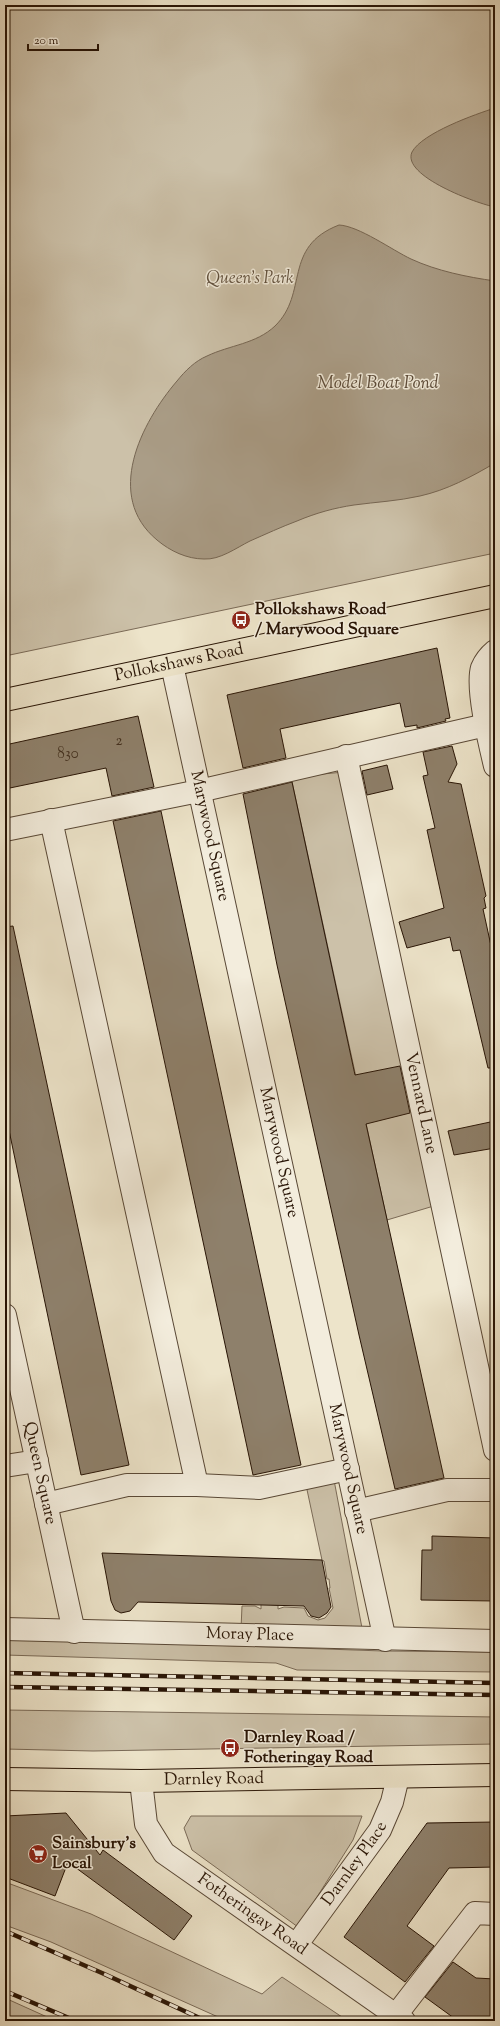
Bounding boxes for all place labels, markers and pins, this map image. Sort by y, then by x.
place label: Pollokshaws Road / Marywood Square [255,598,399,642]
bus stop icon: Pollokshaws Road / Marywood Square [230,609,252,631]
place label: Darnley Road / Fotheringay Road [244,1726,374,1770]
bus stop icon: Darnley Road / Fotheringay Road [219,1737,241,1759]
place label: Sainsbury's Local [52,1832,136,1876]
supermarket icon: Sainsbury's Local [27,1843,49,1865]

